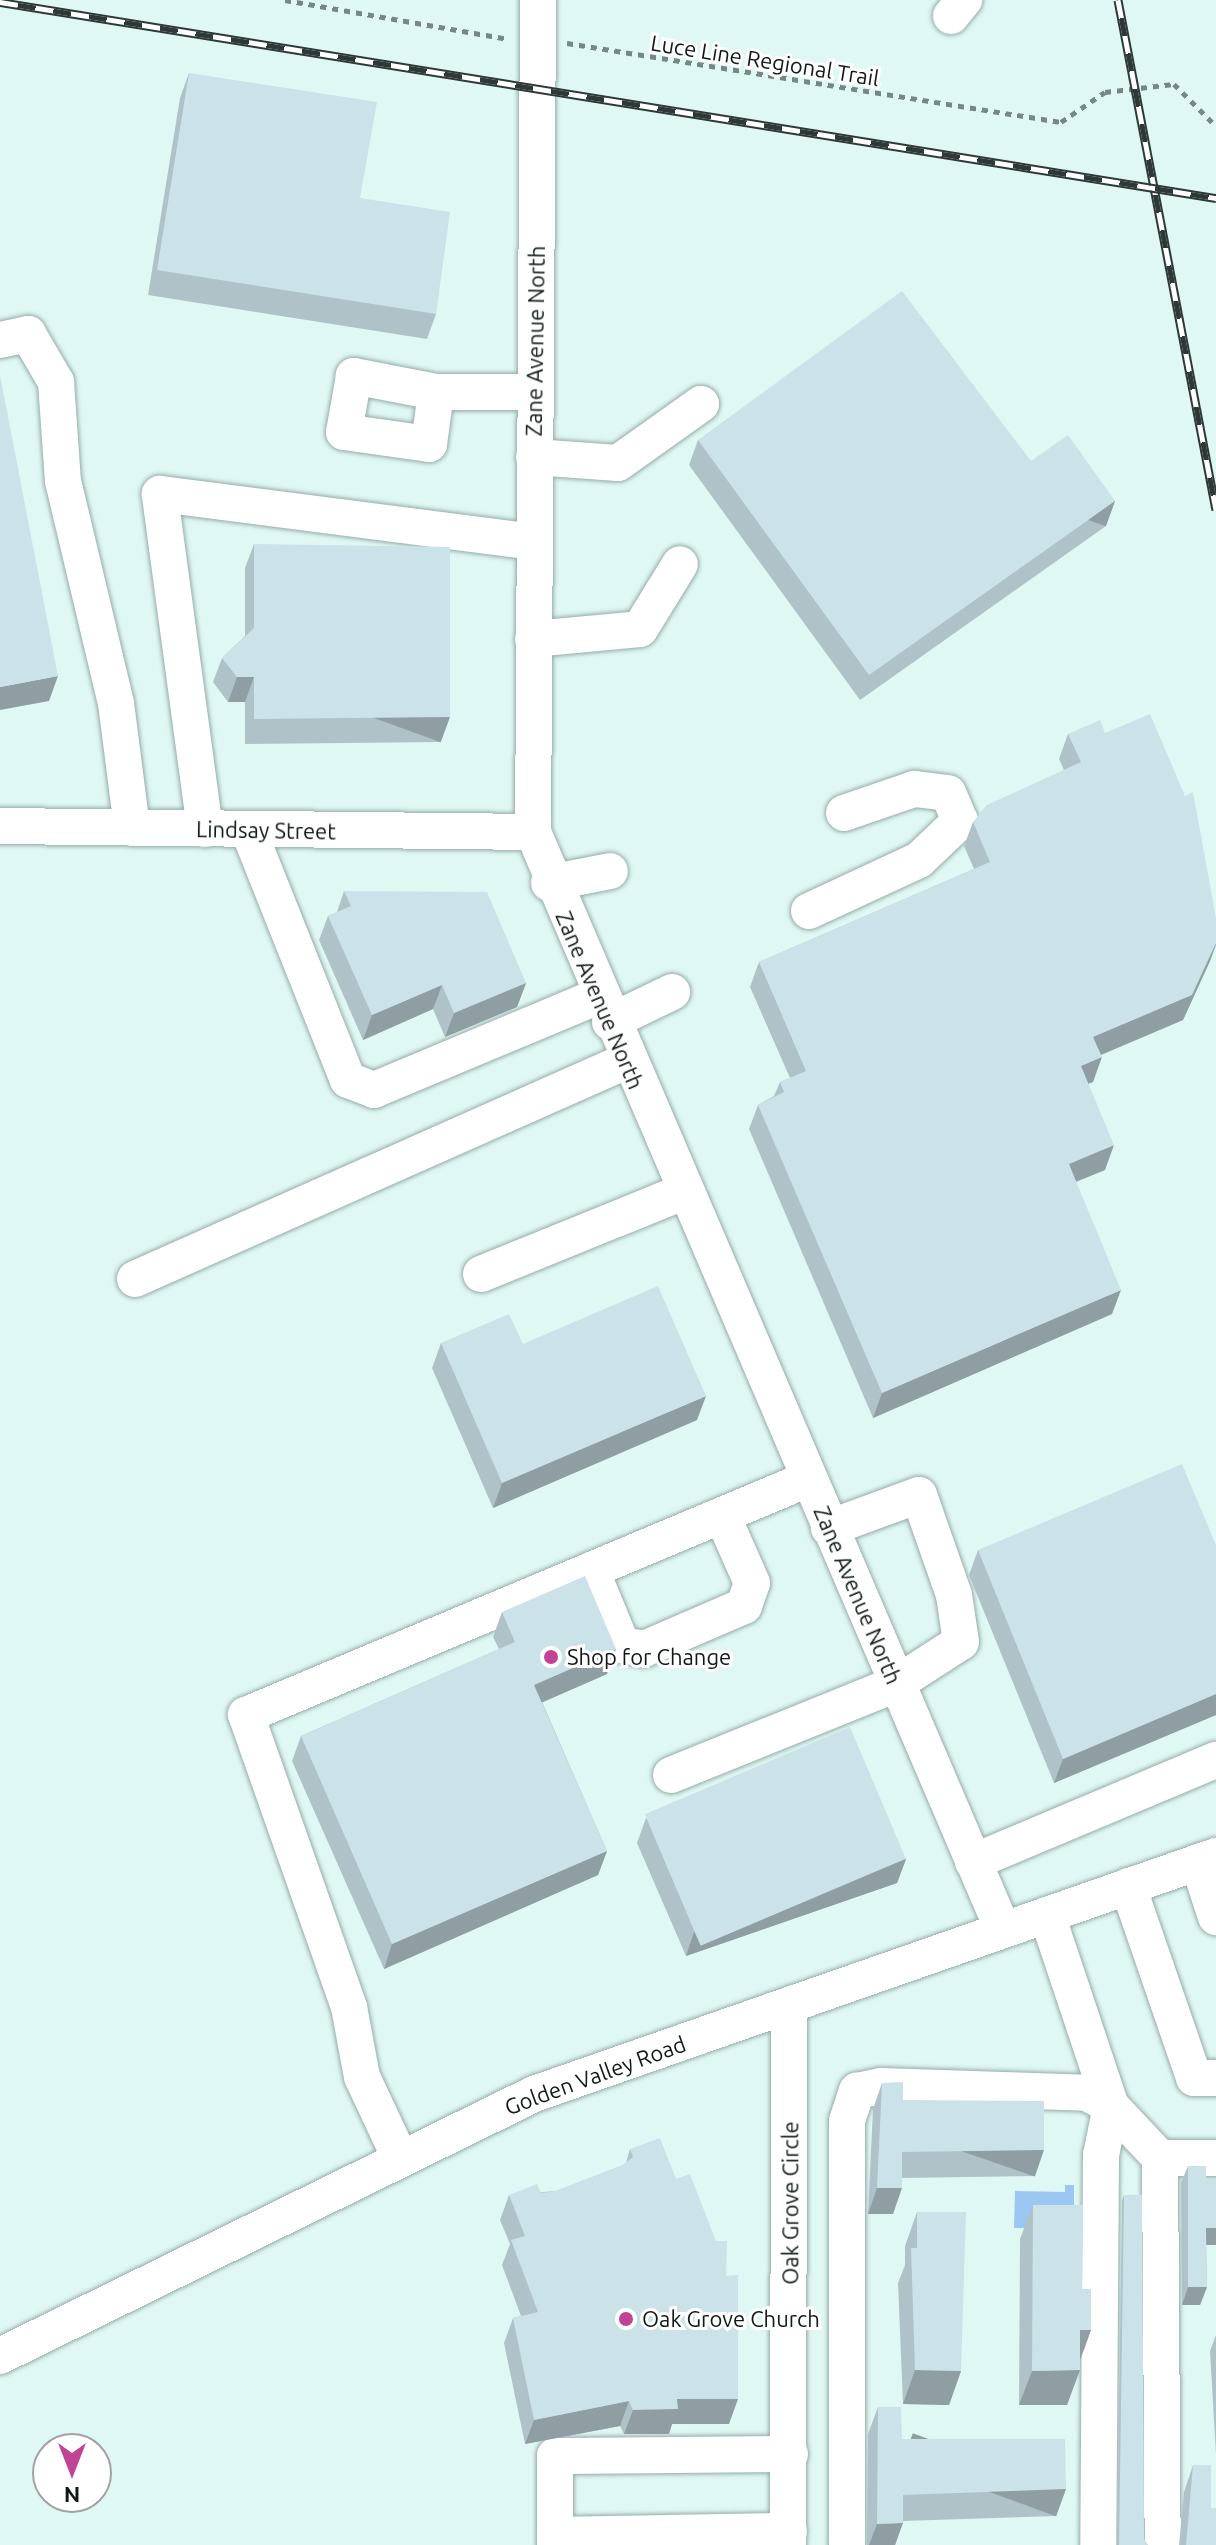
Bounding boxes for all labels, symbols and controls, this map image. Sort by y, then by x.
street label: Luce Line Regional Trail [649,29,881,91]
street label: Zane Avenue North [520,245,550,437]
street label: Lindsay Street [196,816,336,844]
street label: Zane Avenue North [551,907,649,1093]
street label: Zane Avenue North [809,1502,907,1688]
place label: Shop for Change [567,1644,731,1670]
marker: Shop for Change [542,1648,560,1666]
street label: Golden Valley Road [501,2030,689,2120]
street label: Oak Grove Circle [777,2121,803,2285]
place label: Oak Grove Church [642,2306,820,2332]
marker: Oak Grove Church [617,2310,635,2328]
north arrow [32,2433,112,2513]
text: N [64,2483,80,2508]

